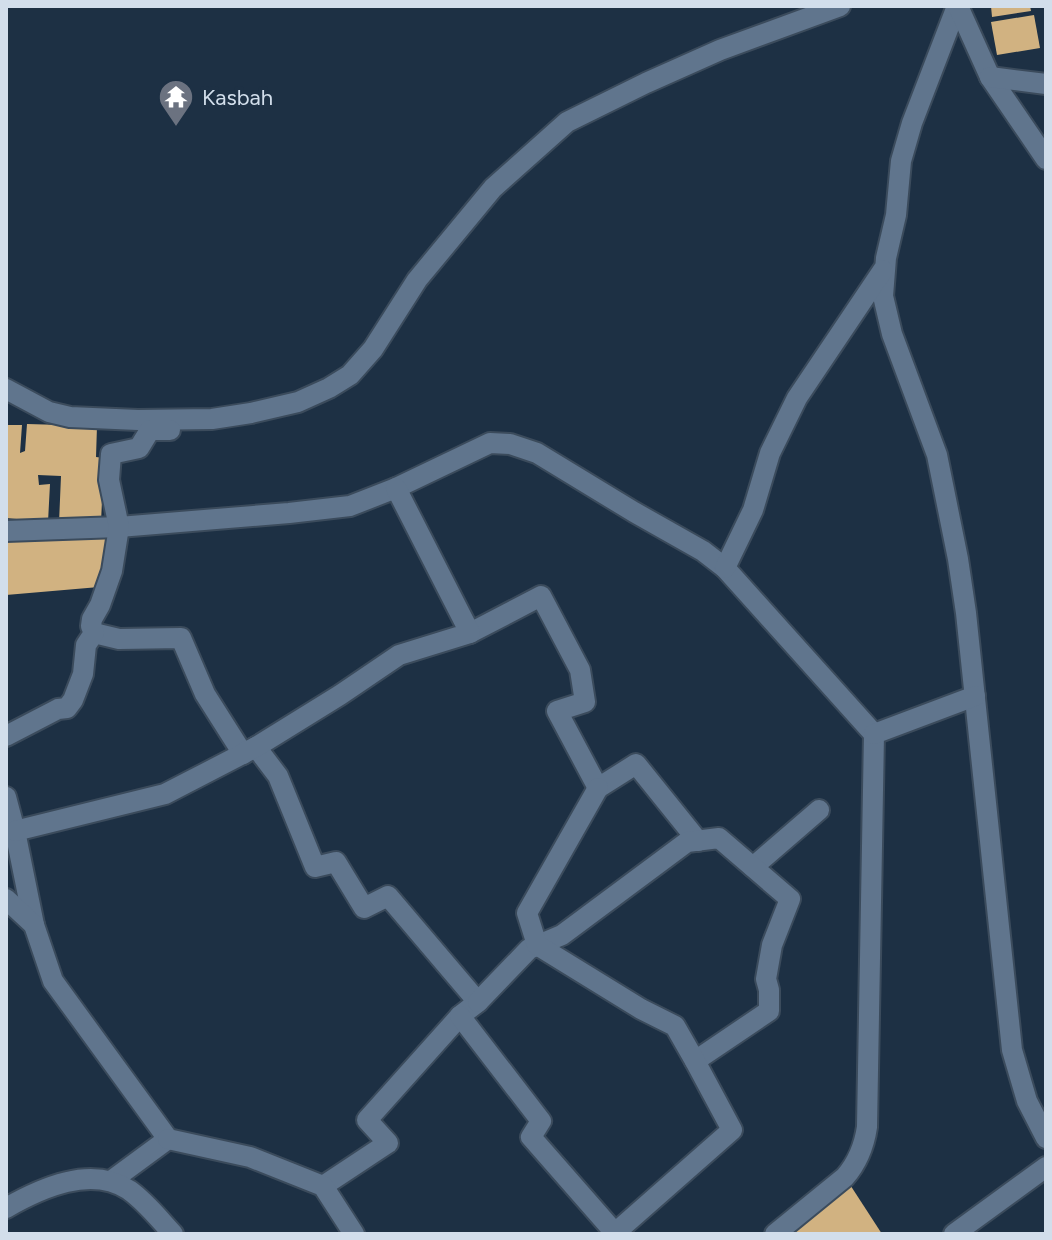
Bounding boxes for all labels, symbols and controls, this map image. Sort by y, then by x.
temple icon: Kasbah [157,78,195,128]
place label: Kasbah [202,84,273,111]

